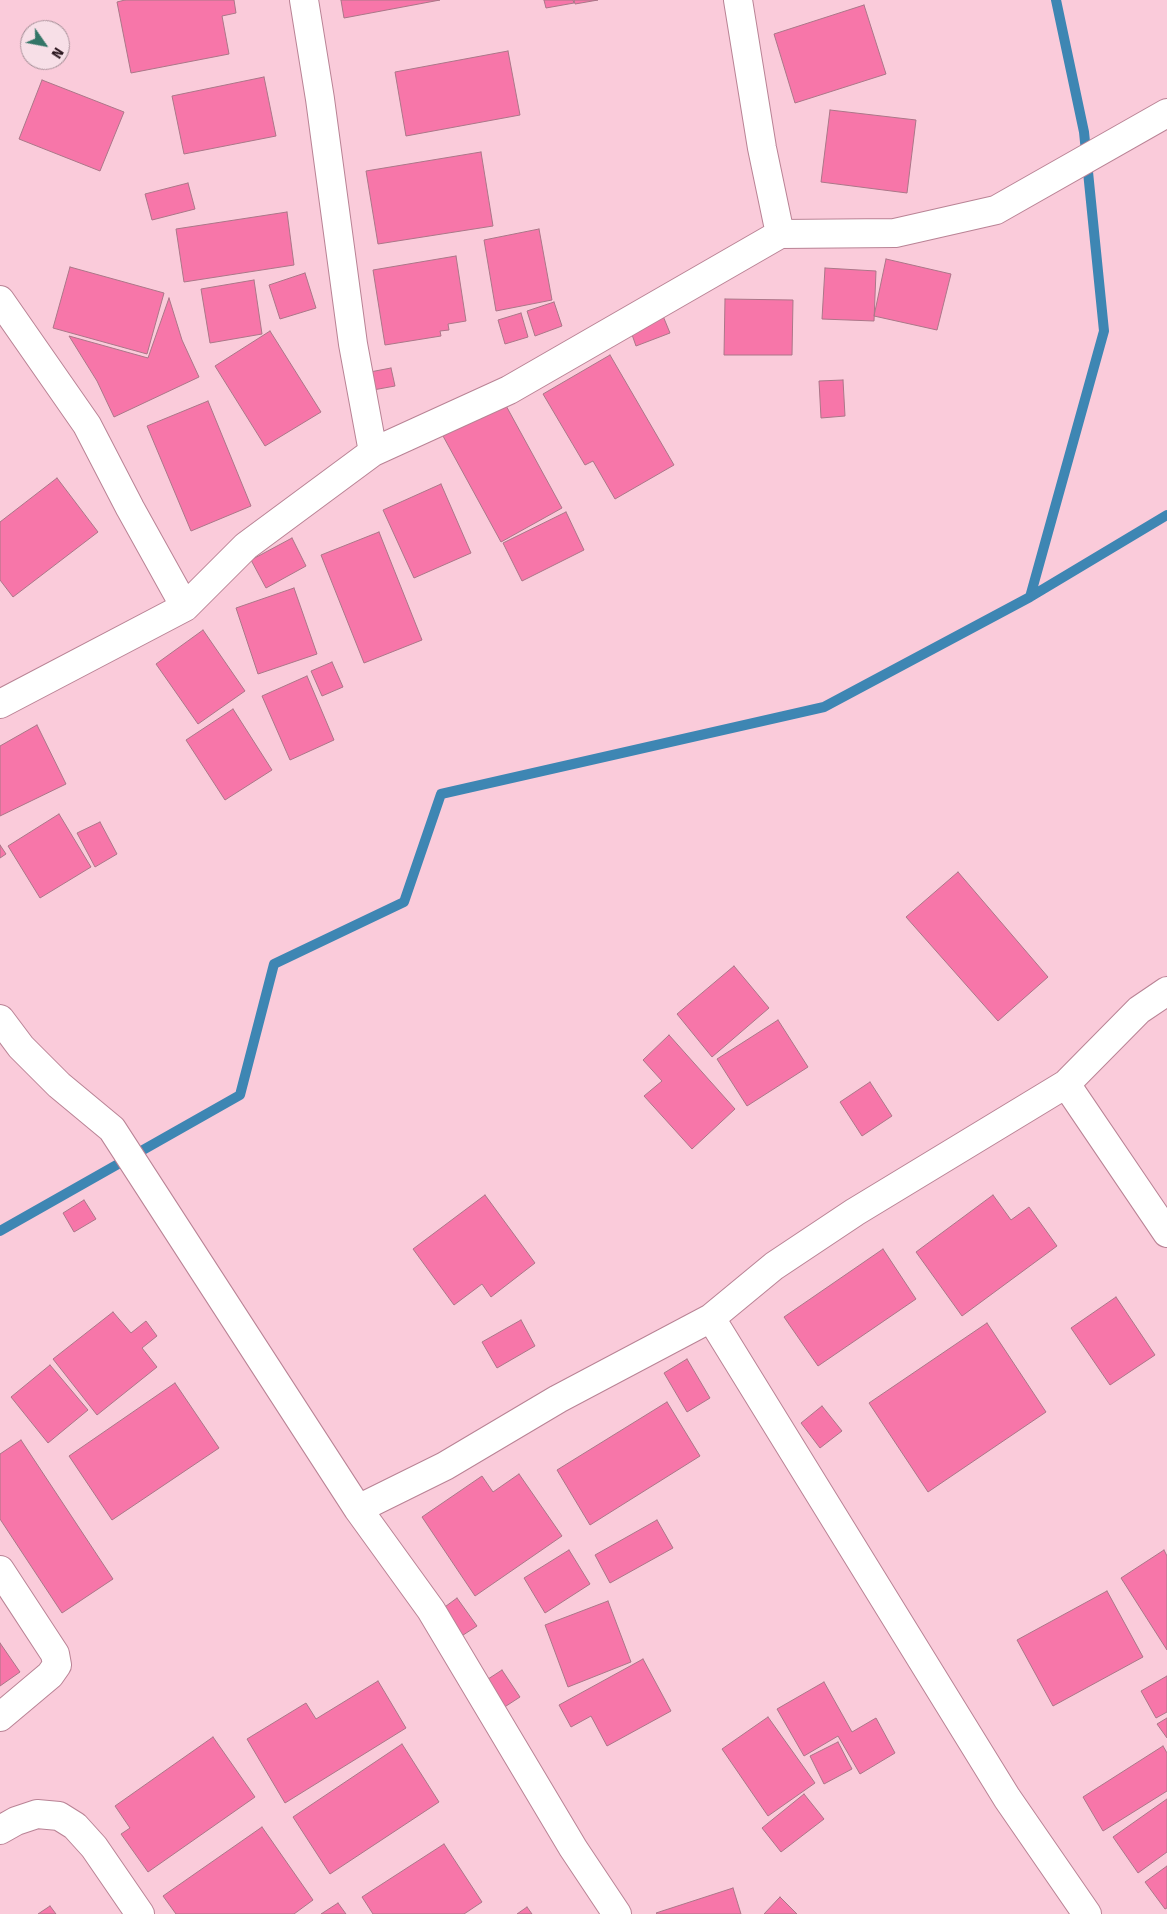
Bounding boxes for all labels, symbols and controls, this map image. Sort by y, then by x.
north arrow [20,20,70,70]
text: N [48,44,67,61]

